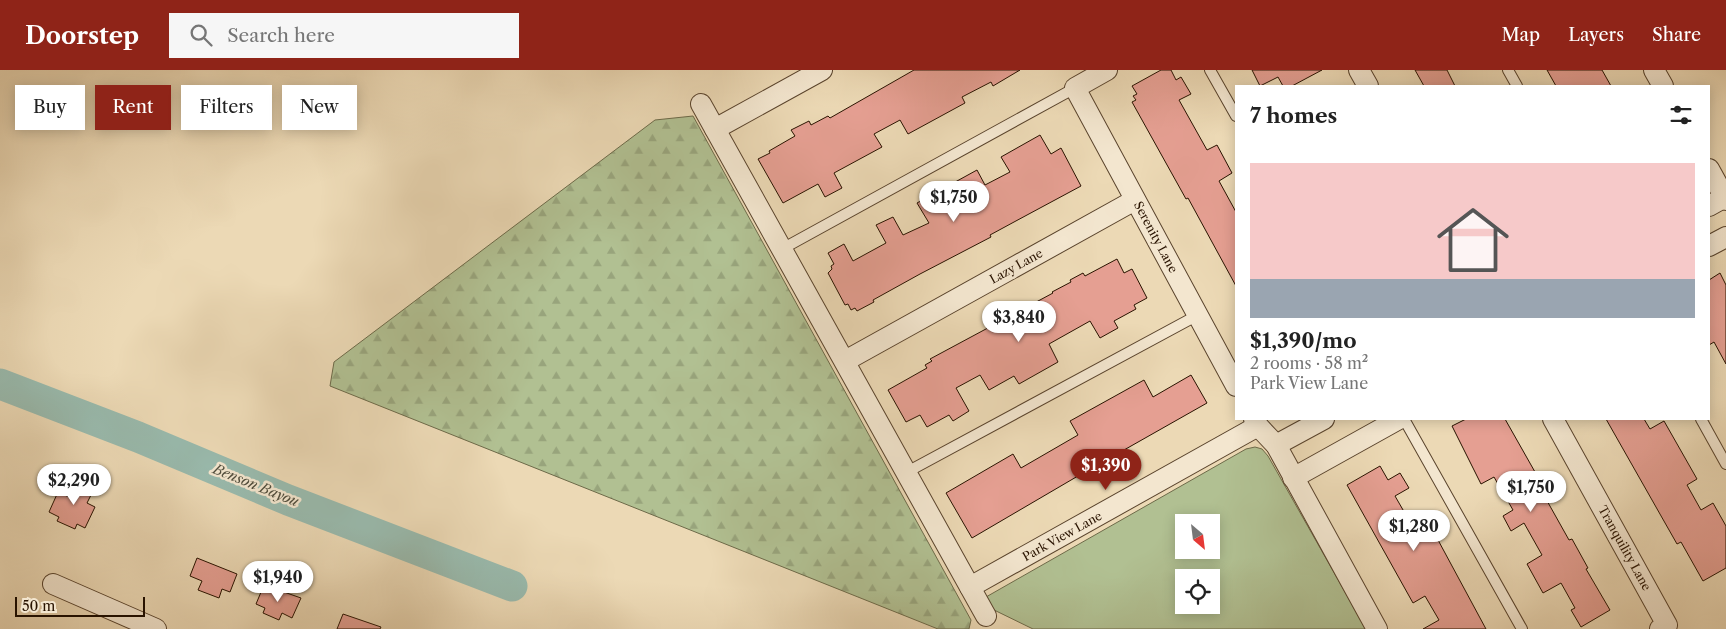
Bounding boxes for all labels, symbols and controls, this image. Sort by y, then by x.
search box [169,13,519,58]
text: Doorstep [25,21,139,50]
icon: search [187,21,215,49]
text: Search here [227,24,335,47]
text: Map [1502,24,1540,46]
text: Layers [1568,24,1624,46]
text: Share [1652,24,1701,46]
chip: Buy [15,85,85,130]
chip: Rent [95,85,171,130]
chip: Filters [181,85,272,130]
chip: New [282,85,357,130]
icon: filters [1667,101,1695,129]
text: 7 homes [1250,103,1337,128]
pin: $1,750 [913,180,995,223]
text: $1,750 [930,187,978,207]
icon: home [1428,195,1518,285]
street label: Serenity Lane [1131,199,1181,276]
street label: Lazy Lane [987,245,1045,287]
pin: $3,840 [978,300,1060,343]
text: $3,840 [993,307,1045,327]
text: $1,390/mo [1250,328,1357,353]
text: 2 rooms · 58 m² [1250,353,1368,373]
text: Park View Lane [1250,373,1368,393]
pin: $1,390 [1065,448,1147,491]
text: $1,390 [1081,455,1131,475]
water label: Benson Bayou [210,459,302,511]
pin: $2,290 [33,464,115,506]
text: $2,290 [48,470,100,490]
pin: $1,750 [1490,470,1572,513]
text: $1,750 [1507,477,1555,497]
street label: Tranquility Lane [1595,503,1655,593]
street label: Park View Lane [1020,508,1105,564]
pin: $1,280 [1373,510,1455,552]
north arrow [1175,514,1220,559]
map controls [1175,514,1220,614]
text: $1,280 [1389,516,1439,536]
pin: $1,940 [237,560,319,603]
text: $1,940 [253,567,303,587]
button: locate [1175,569,1220,614]
scale bar [15,594,145,617]
text: 50 m [22,597,55,615]

